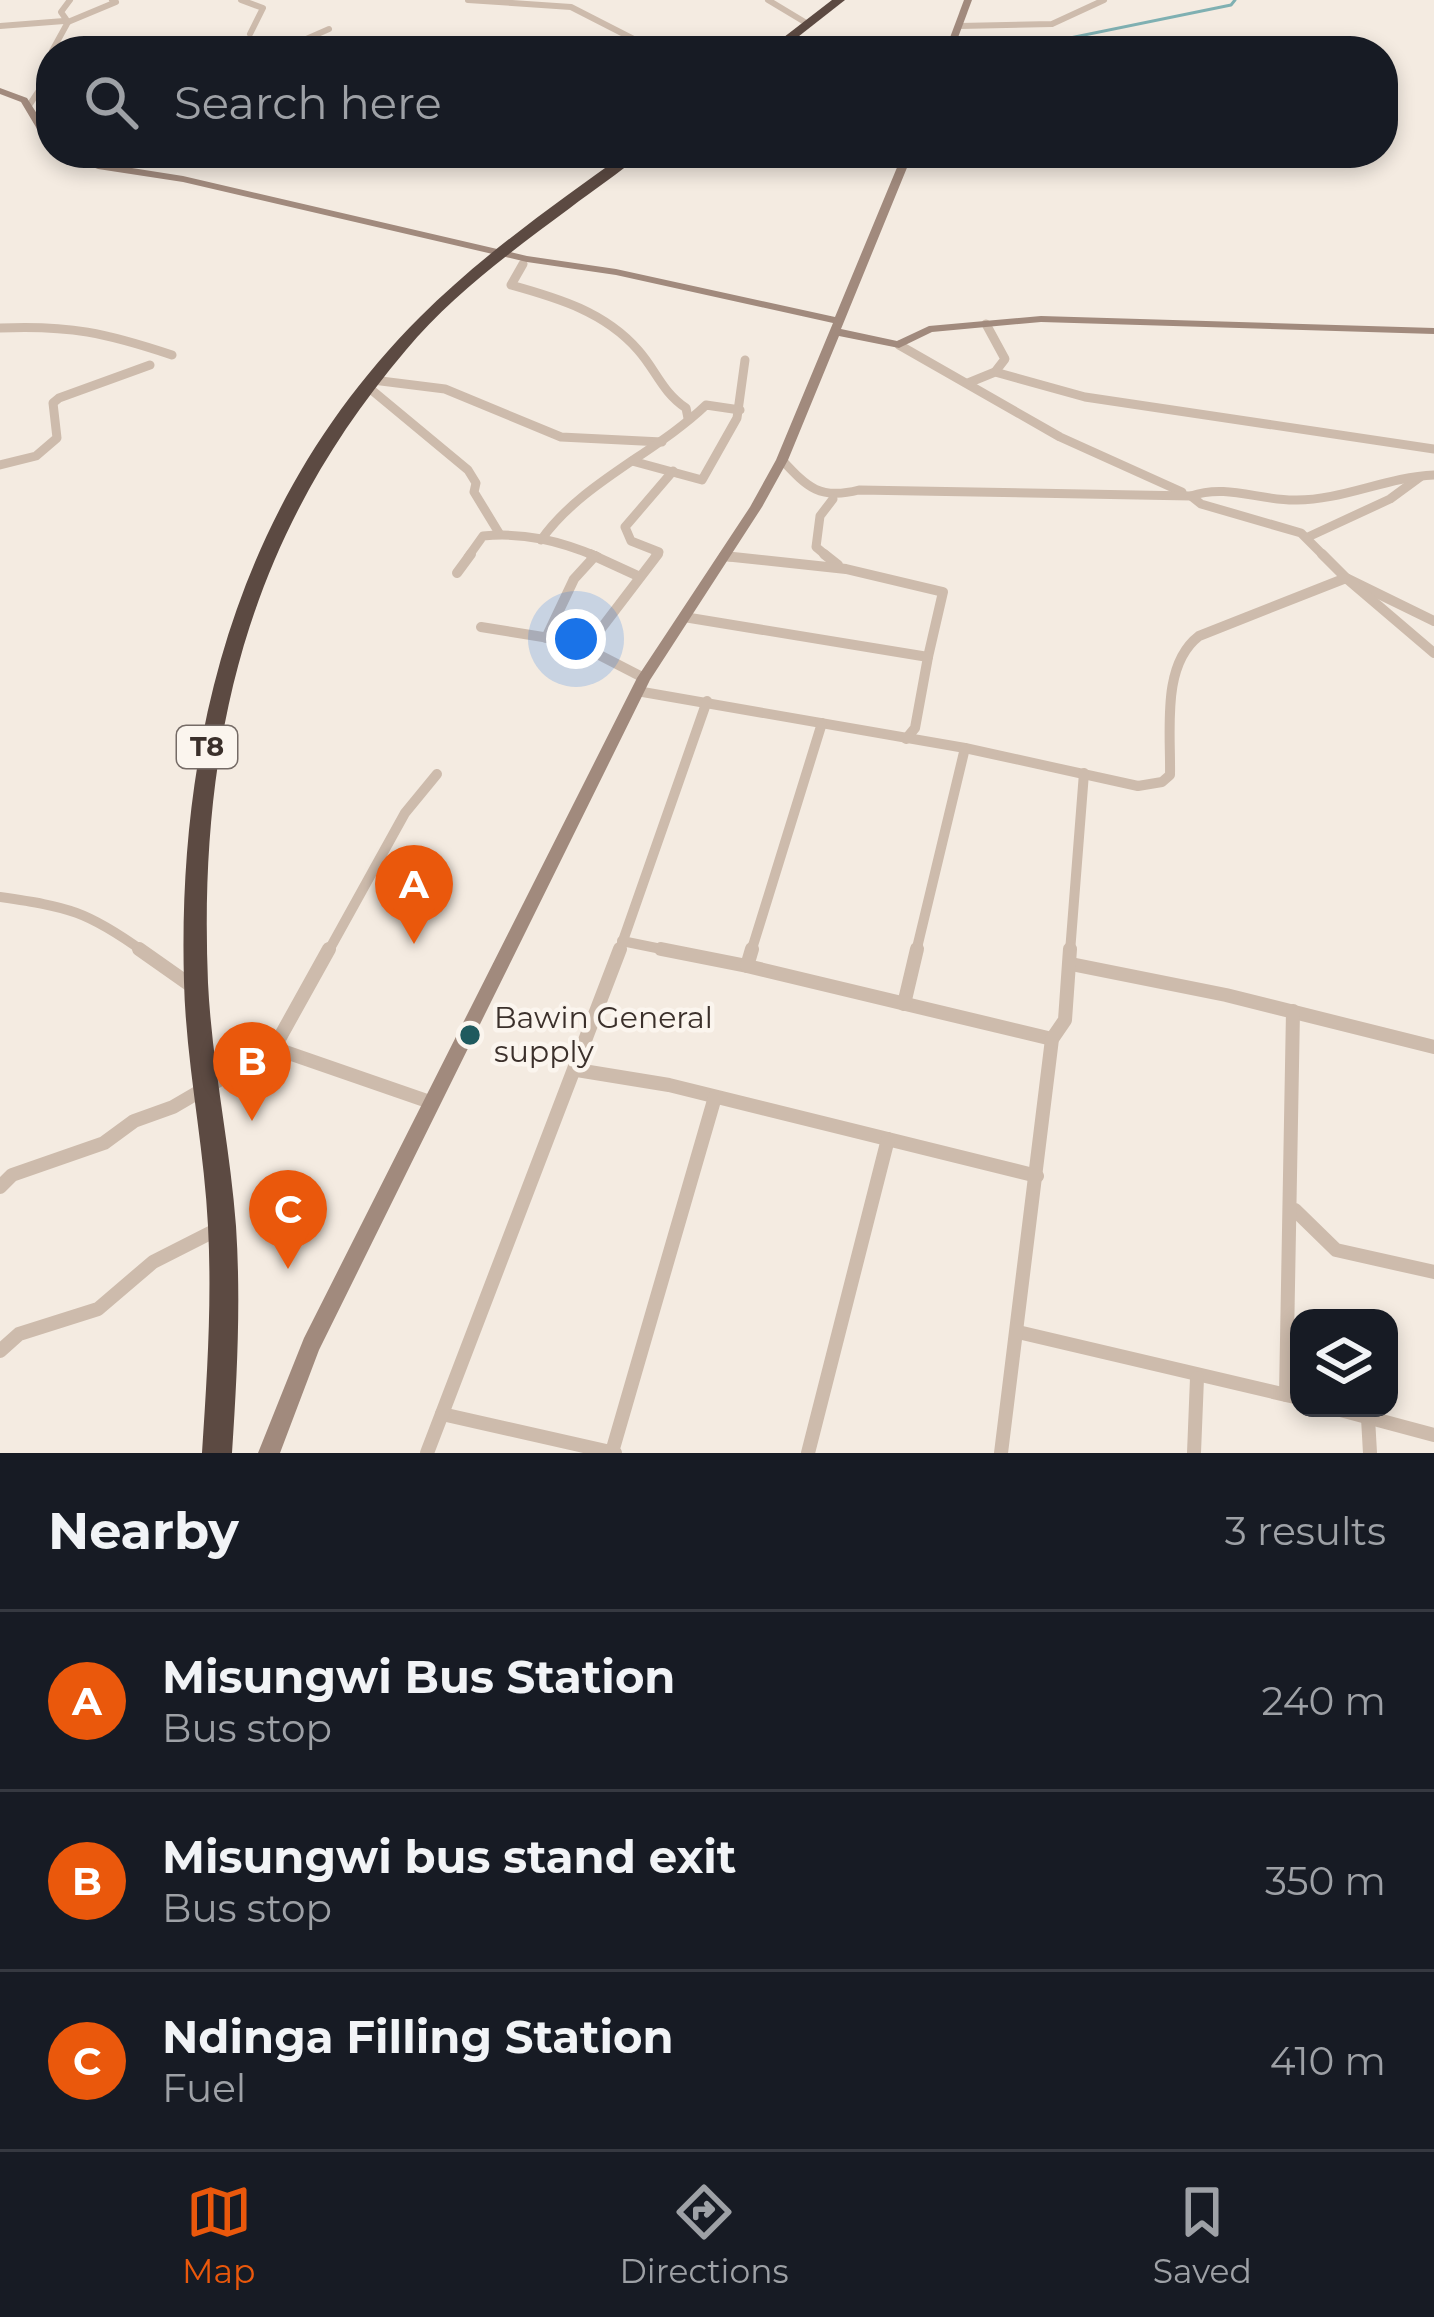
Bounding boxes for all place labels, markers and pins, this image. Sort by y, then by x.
pin: A [375,845,453,944]
place label: Bawin General supply [494,999,713,1070]
pin: B [213,1022,291,1121]
marker: Bawin General supply [457,1022,483,1048]
pin: C [249,1170,327,1269]

